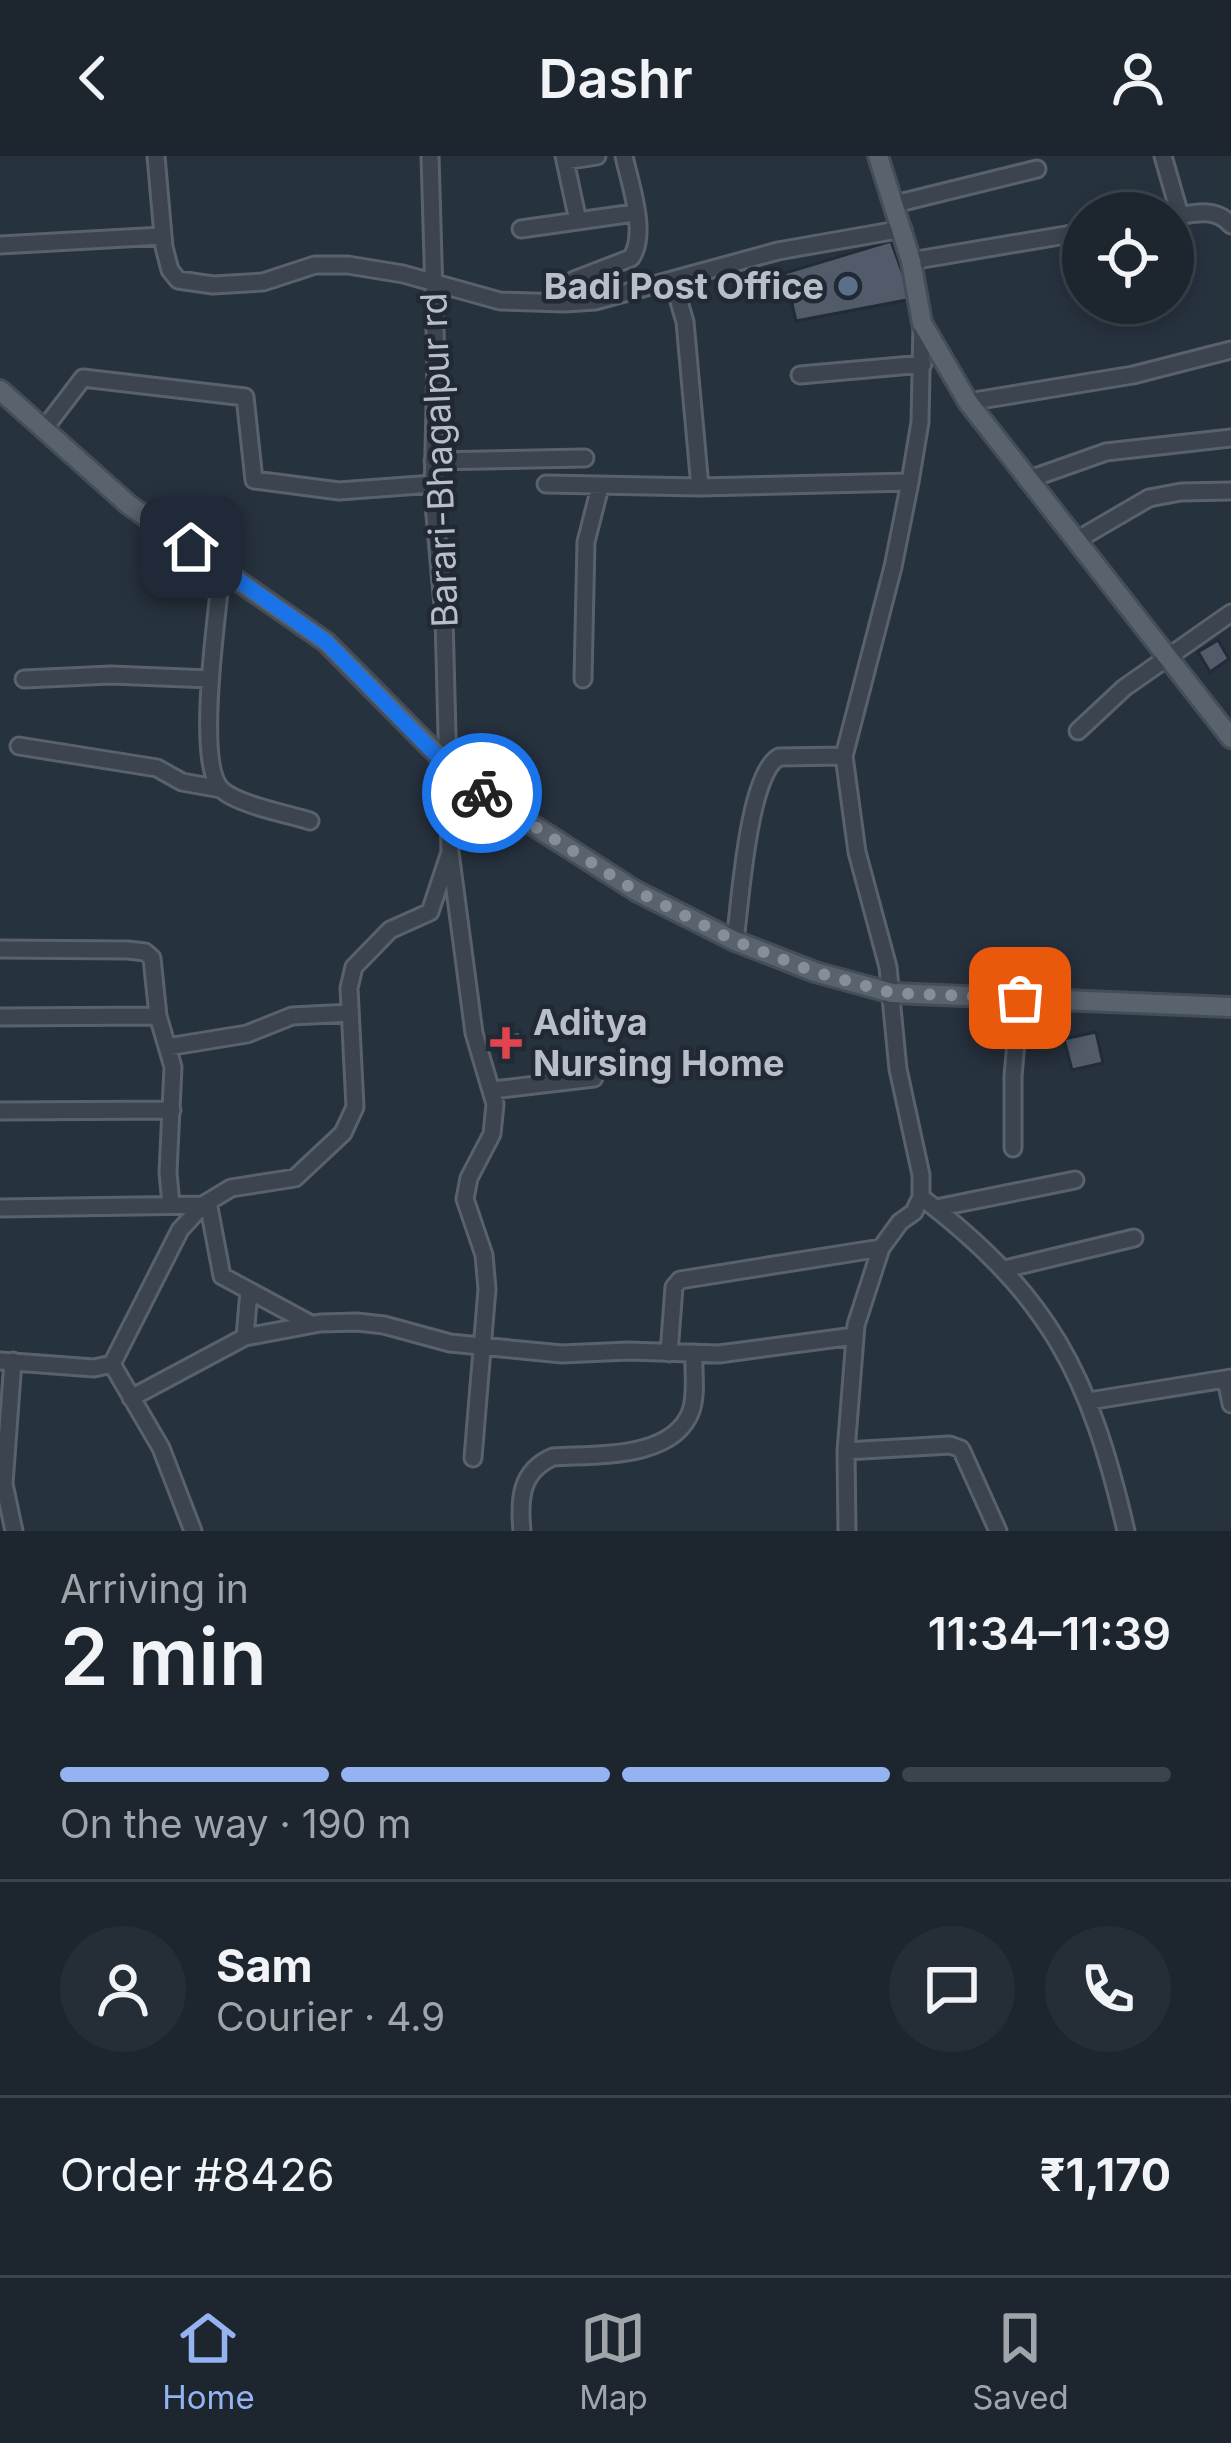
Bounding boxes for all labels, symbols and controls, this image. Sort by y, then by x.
icon: back [60,45,126,111]
icon: person [1105,45,1171,111]
text: Dashr [538,46,693,111]
map controls [1062,192,1194,324]
button: locate [1062,192,1194,324]
place label: Badi Post Office [544,264,824,308]
marker: Badi Post Office [835,273,861,299]
street label: Barari-Bhagalpur rd [411,292,467,628]
pin [140,496,242,598]
icon: home [158,514,224,580]
courier [422,733,542,853]
icon: bike [449,760,515,826]
pin [969,947,1071,1049]
icon: bag [987,965,1053,1031]
place label: Aditya Nursing Home [533,1000,784,1085]
marker: Aditya Nursing Home [490,1027,522,1059]
text: Arriving in [60,1565,249,1612]
text: 11:34–11:39 [928,1606,1171,1661]
text: 2 min [60,1609,267,1704]
text: On the way · 190 m [60,1800,411,1847]
button: person [60,1926,186,2052]
button: chat [889,1926,1015,2052]
button: phone [1045,1926,1171,2052]
text: Sam [216,1938,313,1993]
text: Courier · 4.9 [216,1993,445,2040]
text: Order #8426 [60,2147,335,2202]
text: ₹1,170 [1040,2147,1171,2202]
tab: Home [162,2305,255,2417]
tab: Map [579,2305,648,2417]
tab: Saved [972,2305,1069,2417]

